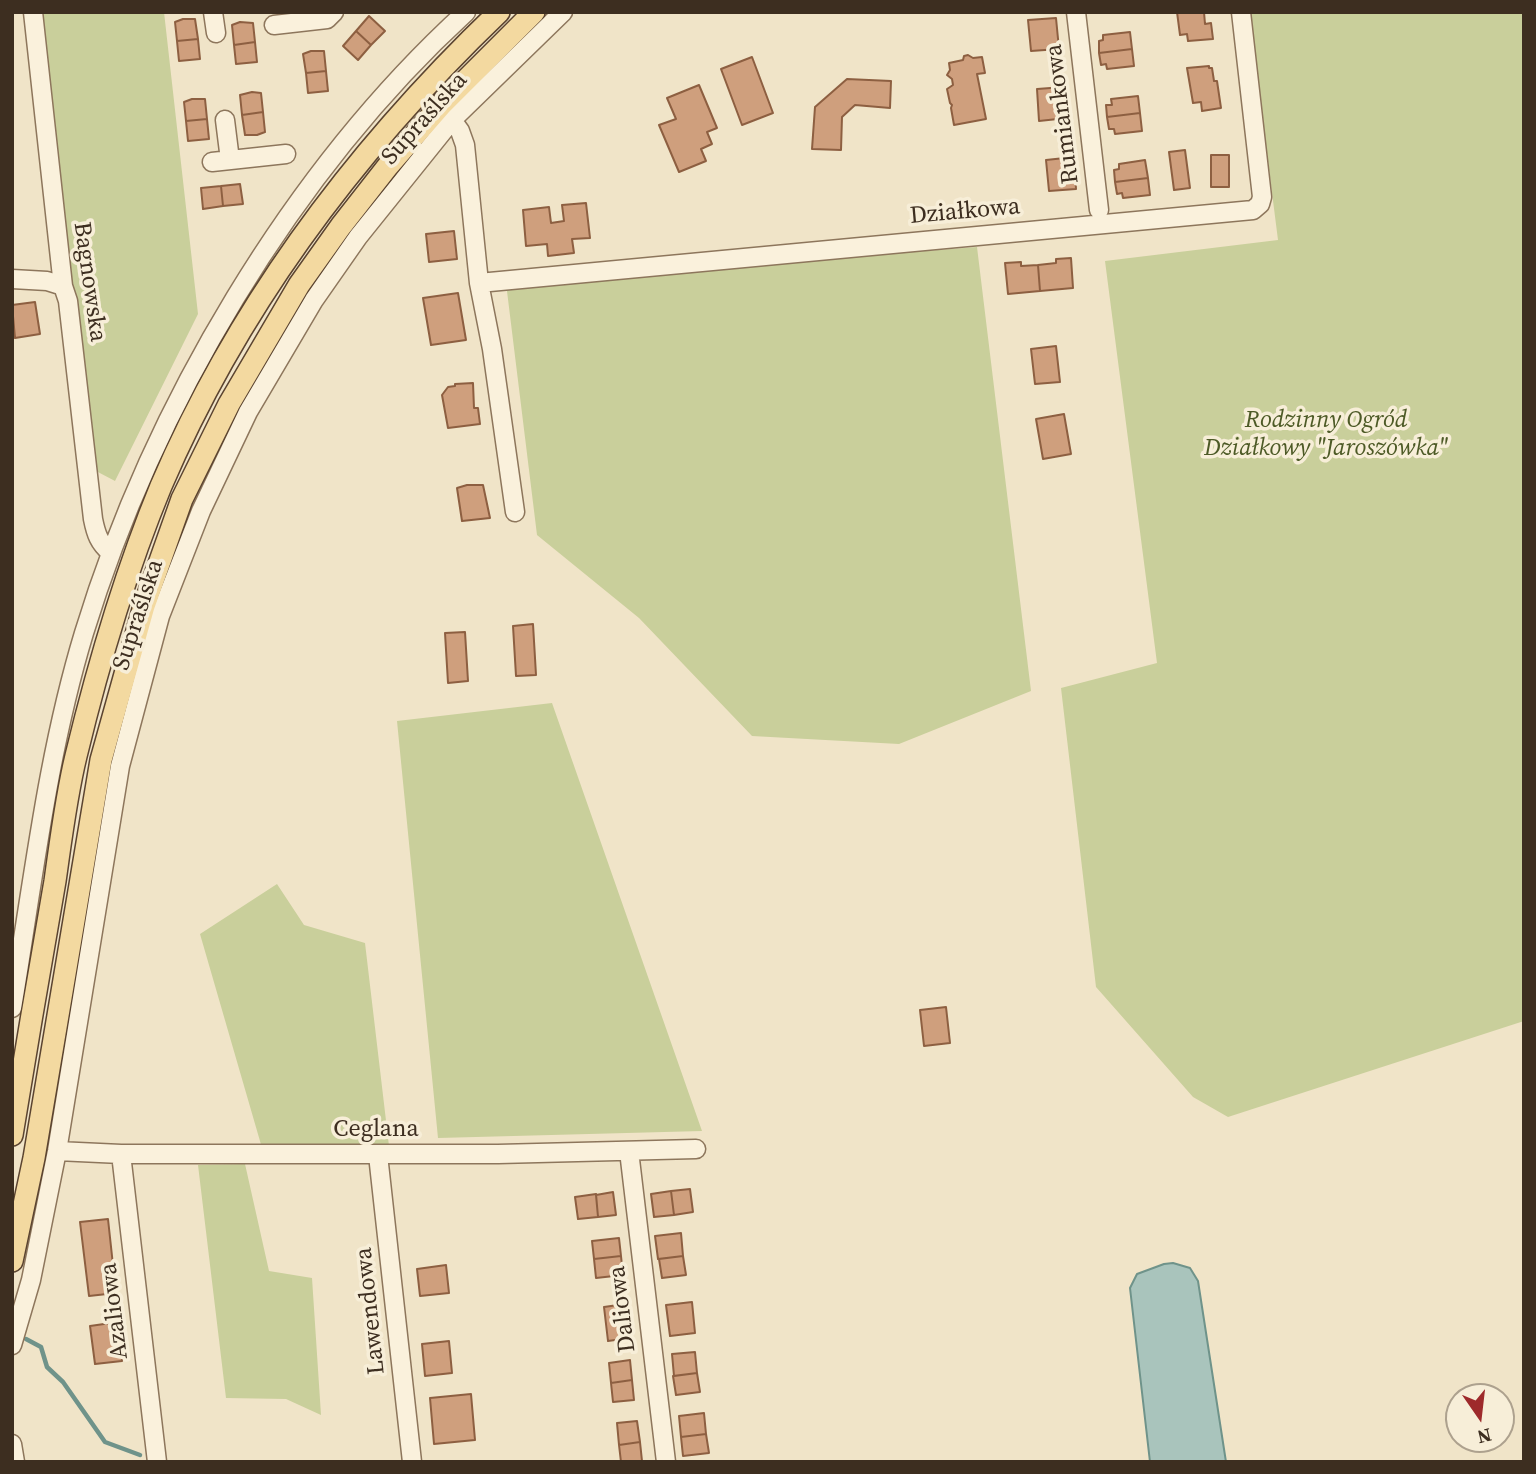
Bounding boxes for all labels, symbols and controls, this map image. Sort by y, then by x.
street label: Rumiankowa [1040,42,1086,186]
street label: Supraślska [376,67,474,171]
street label: Działkowa [909,193,1021,231]
street label: Bagnowska [66,220,112,344]
park label: Rodzinny Ogród Działkowy "Jaroszówka" [1204,407,1448,463]
street label: Supraślska [108,556,170,674]
street label: Ceglana [333,1116,419,1144]
street label: Lawendowa [350,1246,392,1376]
street label: Azaliowa [95,1261,135,1361]
street label: Daliowa [603,1264,643,1354]
north arrow [1445,1383,1515,1453]
text: N [1475,1422,1494,1451]

